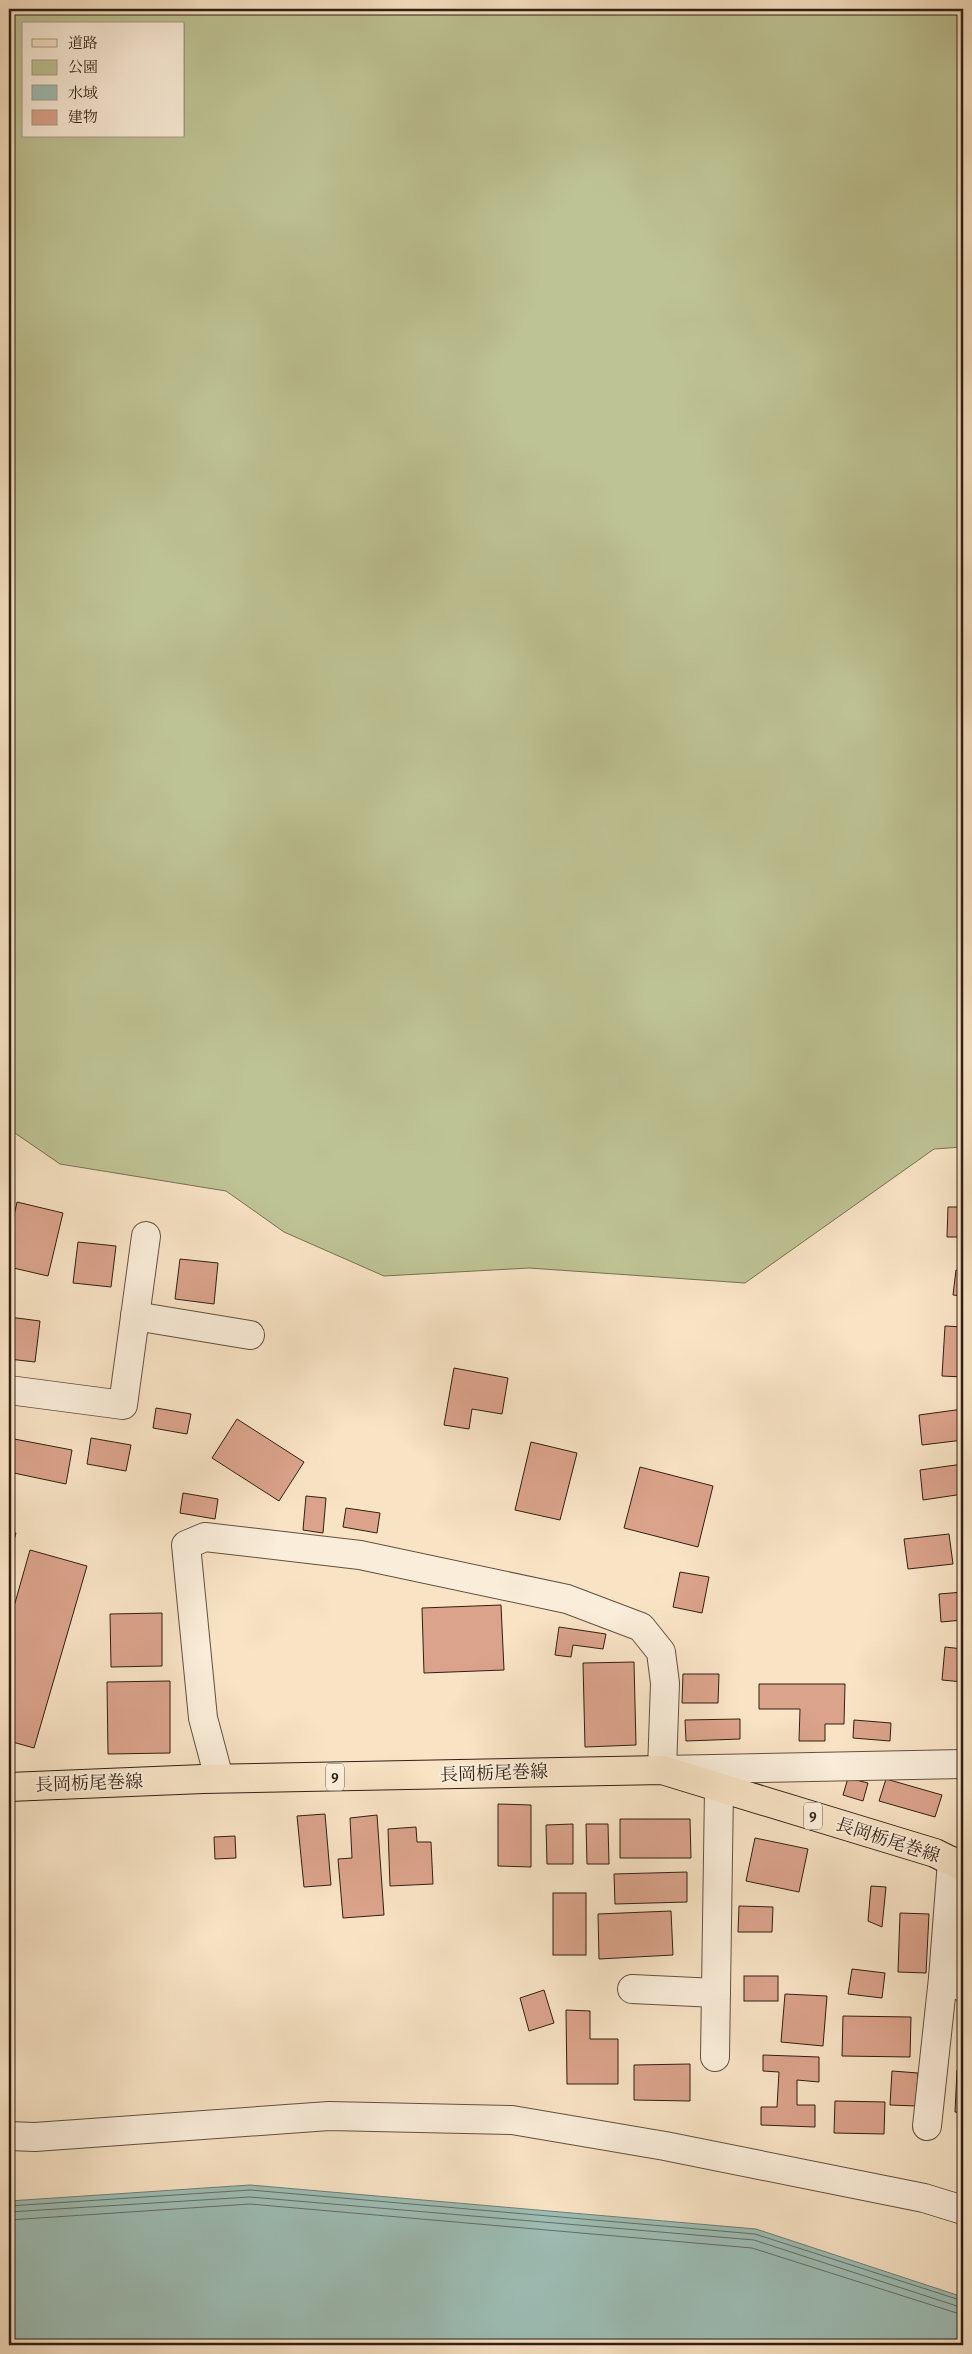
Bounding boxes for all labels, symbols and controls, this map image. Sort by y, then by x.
legend [22,22,185,138]
text: 道路 [68,33,98,53]
text: 公園 [68,57,98,77]
text: 水域 [68,83,98,103]
text: 建物 [68,107,98,127]
street label: 長岡栃尾巻線 [440,1759,548,1787]
road number: 9 [326,1764,344,1790]
street label: 長岡栃尾巻線 [35,1769,143,1797]
road number: 9 [804,1802,822,1830]
street label: 長岡栃尾巻線 [833,1812,943,1868]

